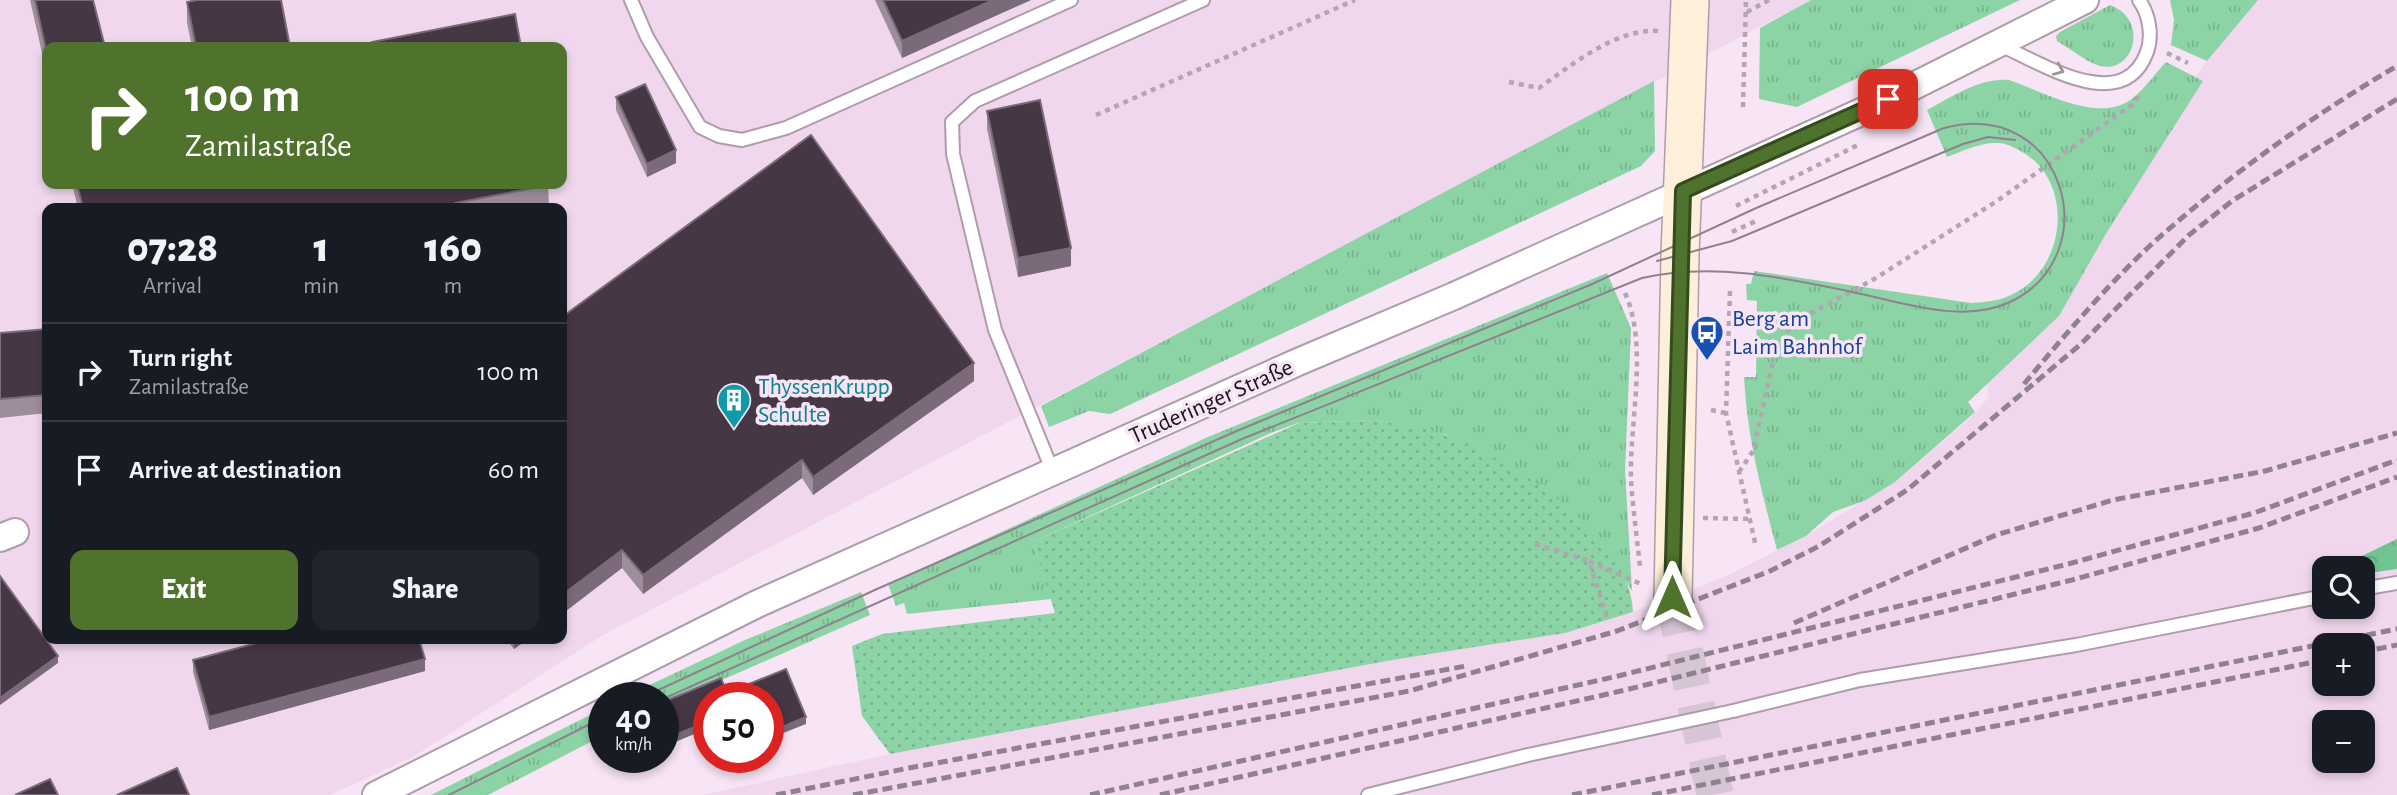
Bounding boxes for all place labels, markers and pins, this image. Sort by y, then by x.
pin [1858,69,1918,129]
place label: Berg am Laim Bahnhof [1732,307,1863,359]
bus stop icon: Berg am Laim Bahnhof [1688,313,1726,362]
place label: ThyssenKrupp Schulte [758,375,890,427]
building icon: ThyssenKrupp Schulte [715,381,753,430]

